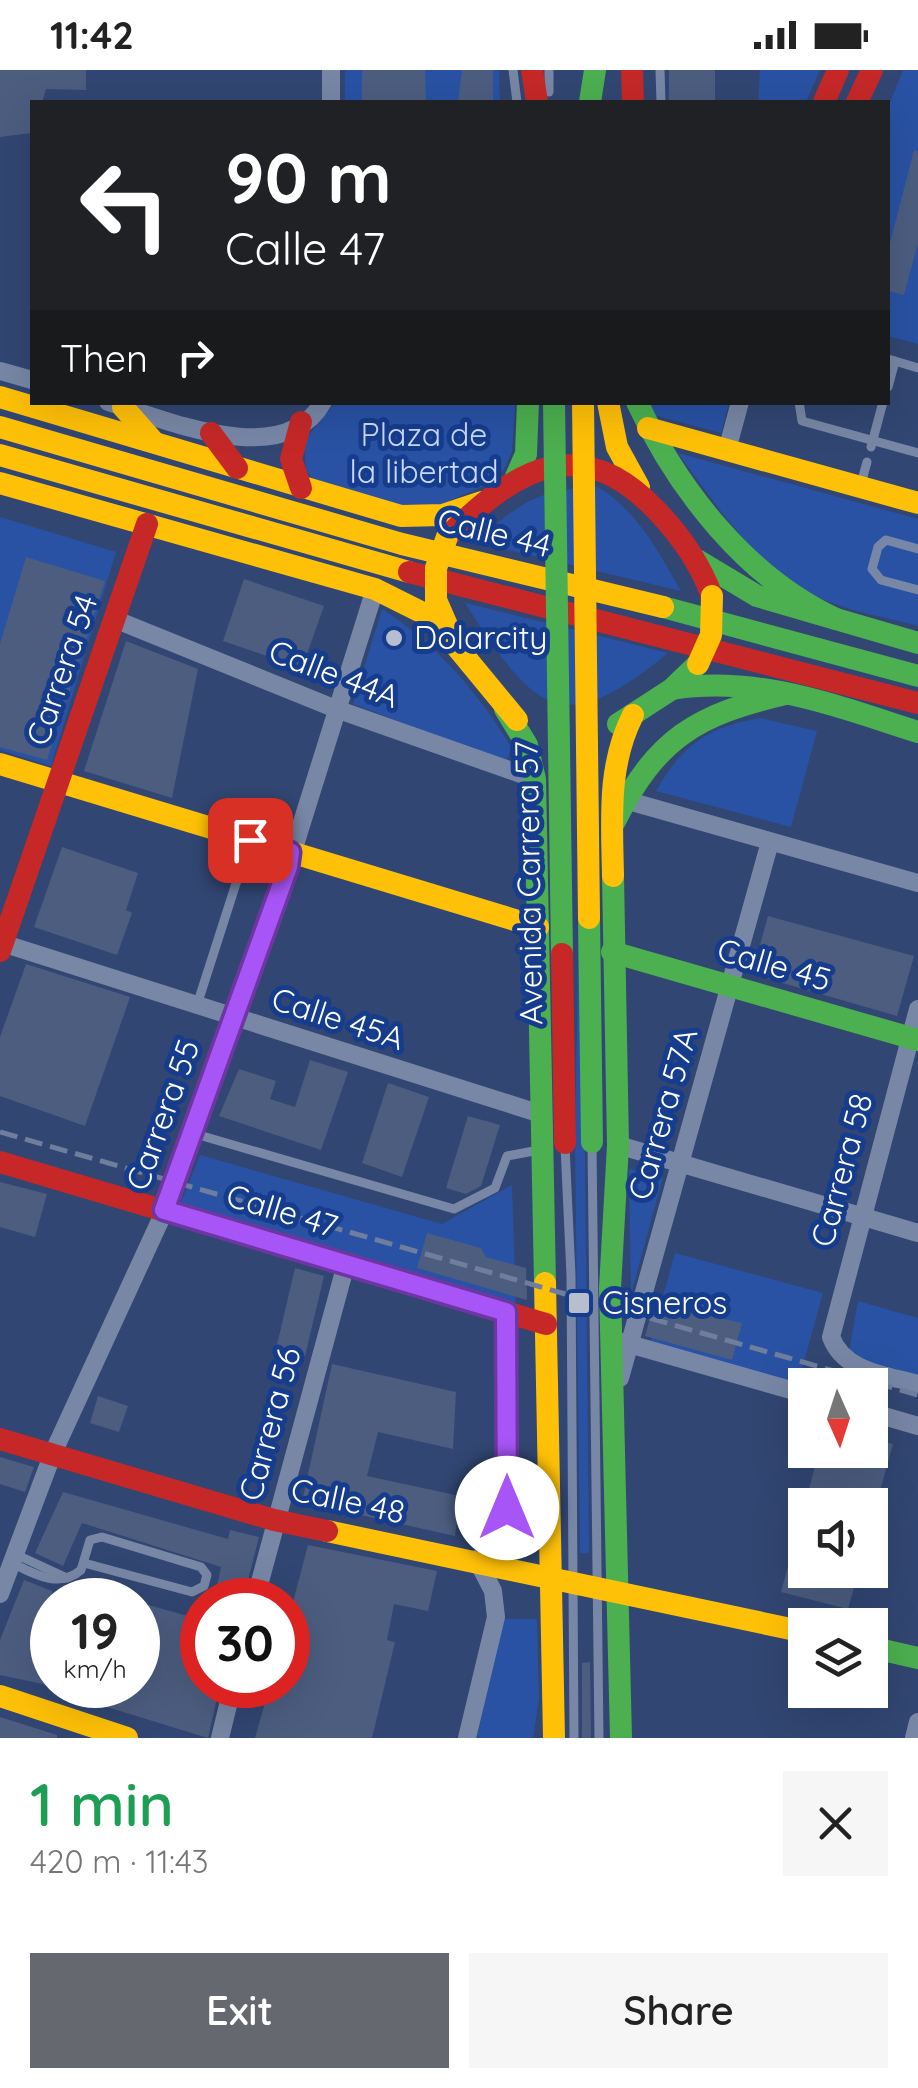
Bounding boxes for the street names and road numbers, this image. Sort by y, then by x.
street label: Calle 44 [433,499,555,565]
street label: Carrera 54 [17,589,105,750]
street label: Calle 44A [264,630,405,716]
street label: Avenida Carrera 57 [506,741,550,1025]
street label: Calle 45 [713,929,836,999]
street label: Calle 45A [267,978,410,1058]
street label: Carrera 57A [618,1023,706,1204]
street label: Carrera 55 [116,1034,208,1195]
street label: Carrera 58 [801,1089,881,1251]
street label: Calle 47 [222,1174,343,1246]
street label: Carrera 56 [229,1343,309,1505]
street label: Calle 48 [287,1468,409,1532]

